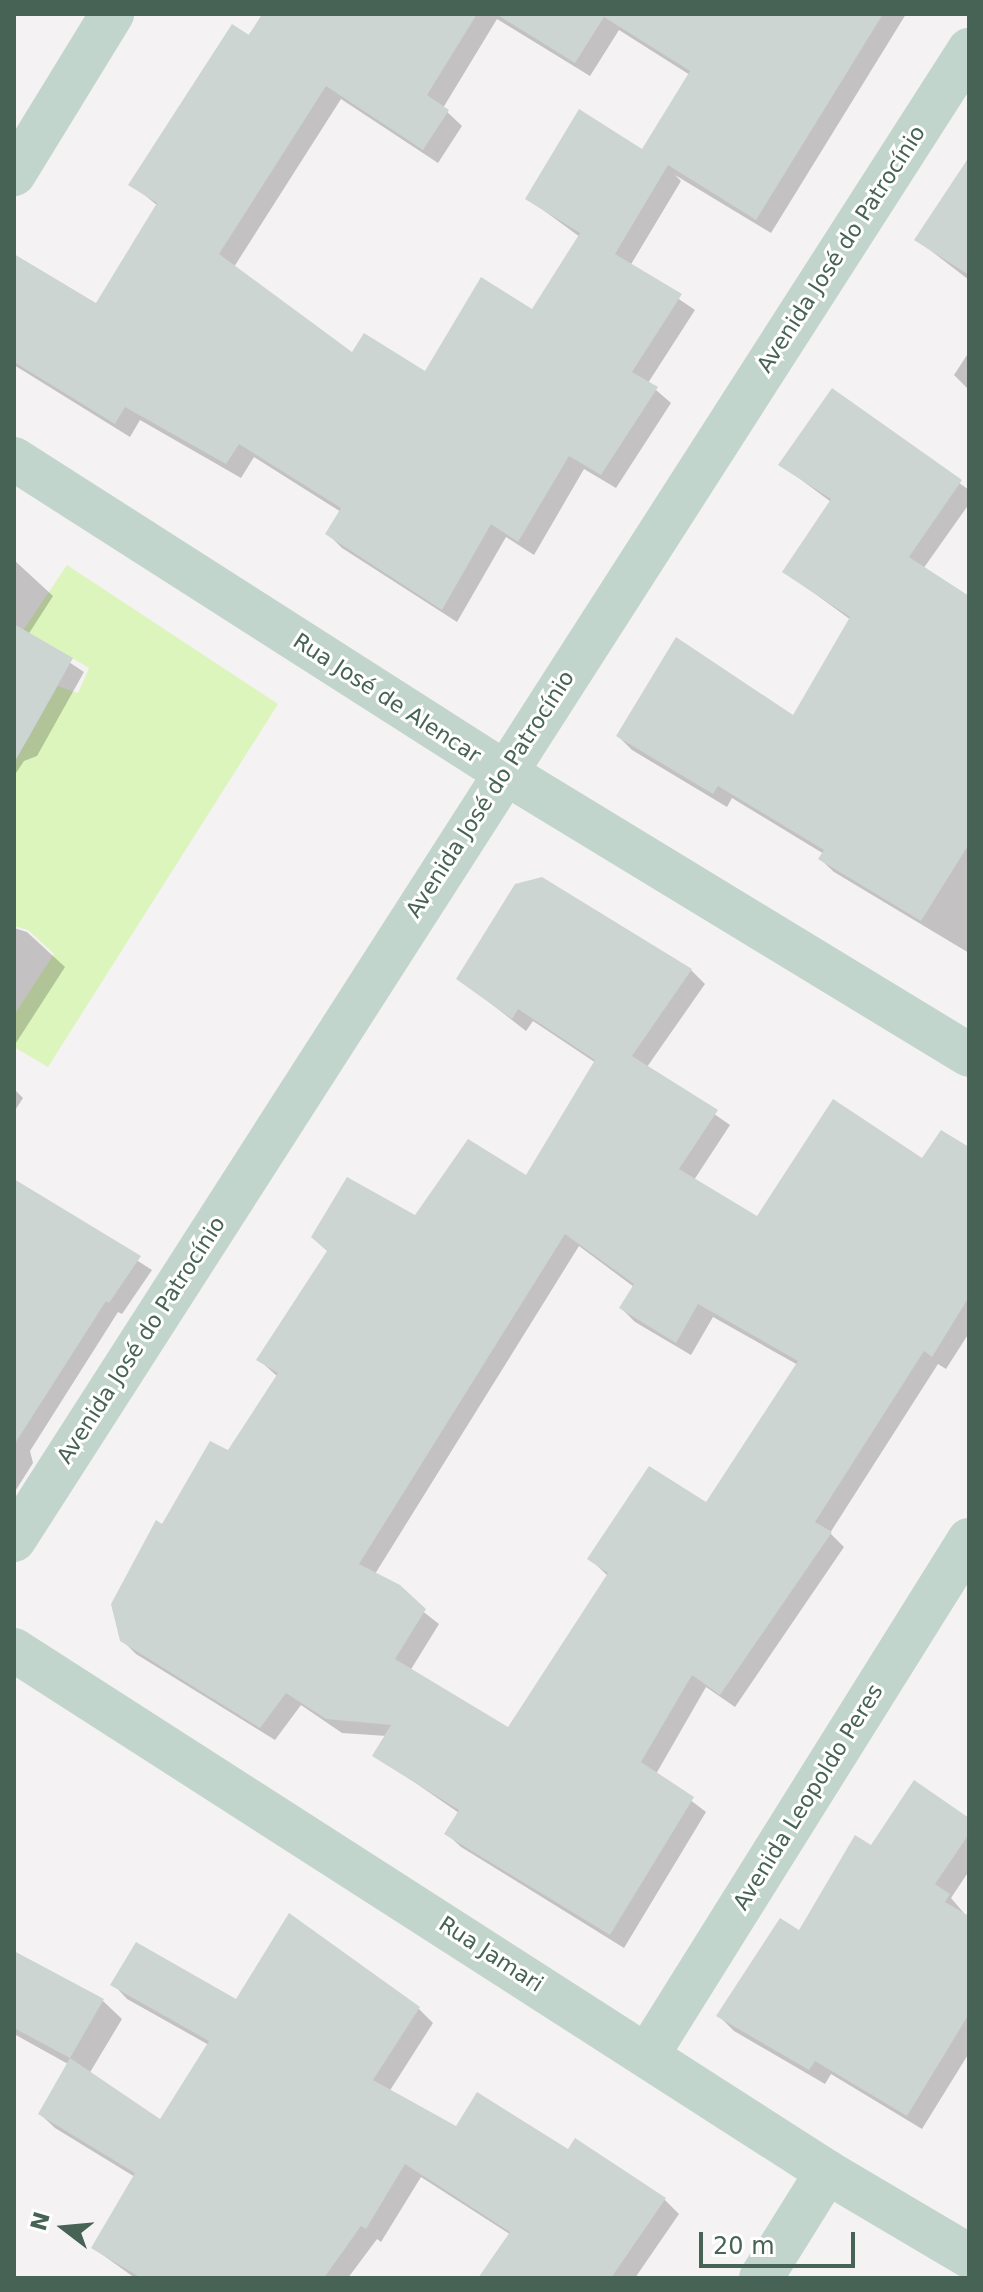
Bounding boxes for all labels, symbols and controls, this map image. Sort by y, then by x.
street label: Avenida José do Patrocínio [751,120,931,378]
street label: Rua José de Alencar [288,627,486,769]
street label: Avenida José do Patrocínio [400,665,580,923]
street label: Avenida José do Patrocínio [51,1211,231,1469]
street label: Avenida Leopoldo Peres [728,1679,888,1915]
street label: Rua Jamari [434,1911,548,1997]
north arrow [24,2188,104,2268]
text: N [26,2209,55,2234]
scale bar [703,2216,859,2266]
text: 20 m [713,2232,775,2260]

